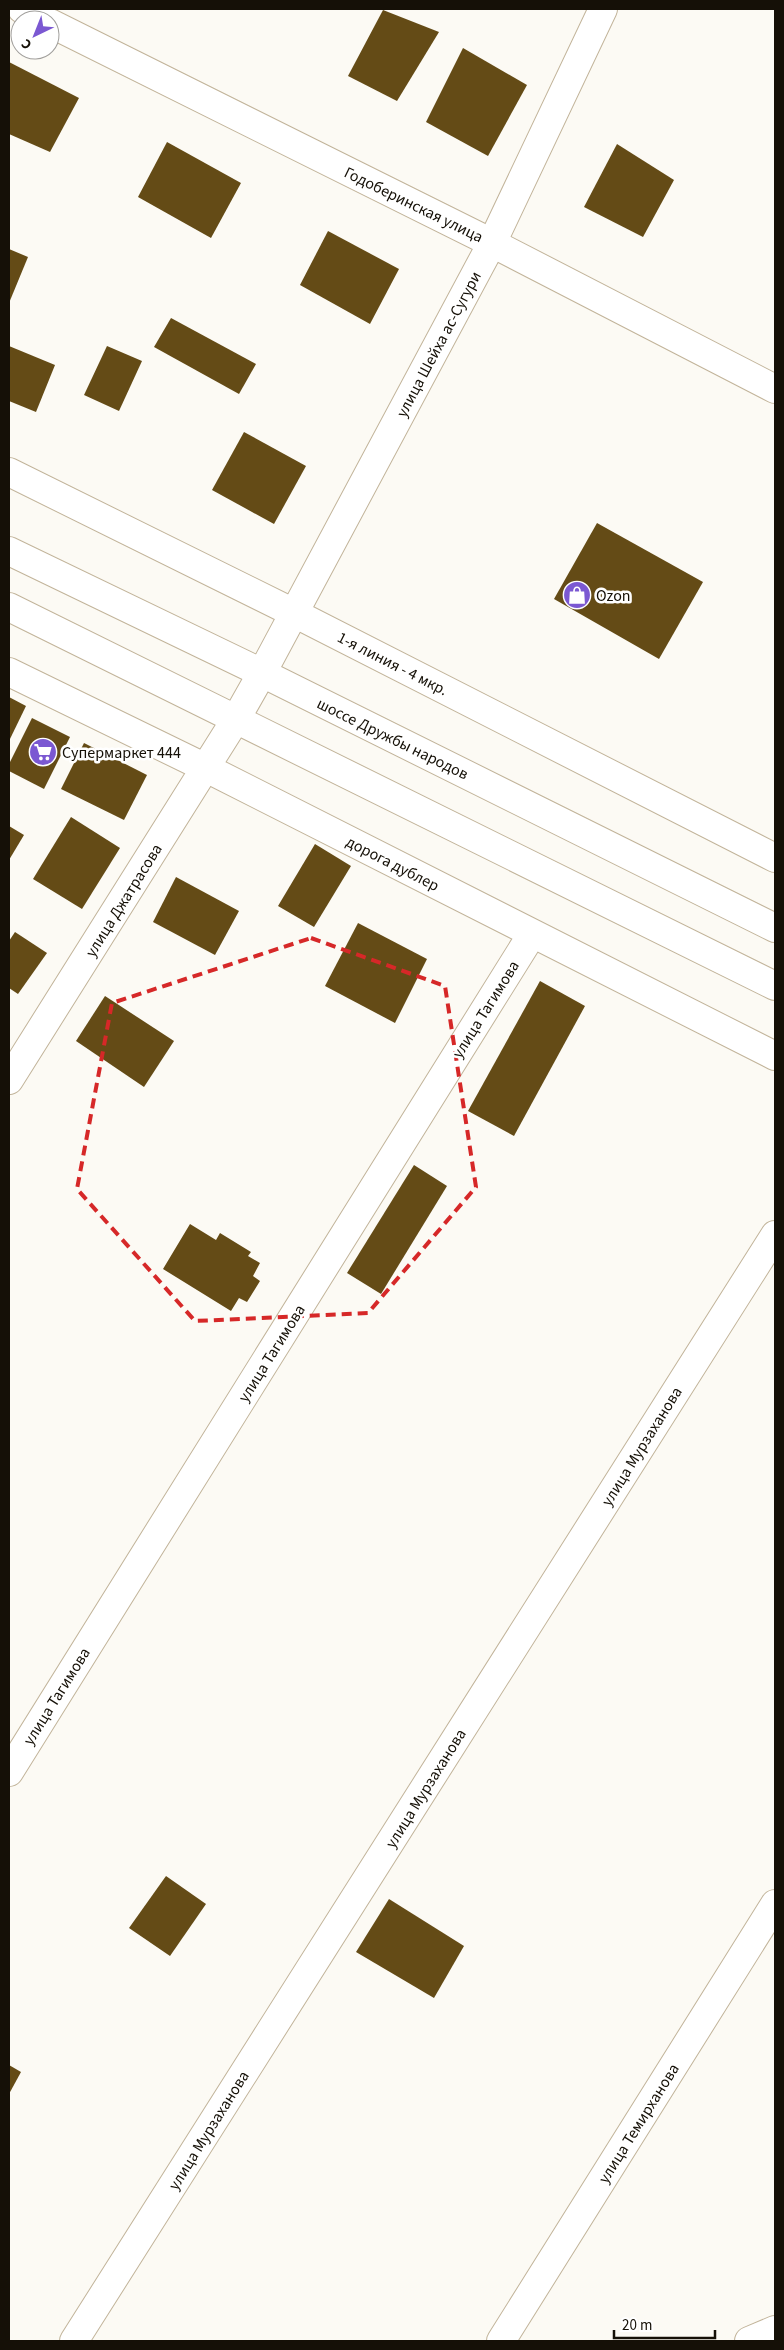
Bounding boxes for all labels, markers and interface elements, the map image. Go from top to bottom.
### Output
north arrow [10,10,60,60]
text: С [17,34,37,54]
street label: Годоберинская улица [340,162,487,248]
street label: улица Шейха ас-Сугури [391,268,487,421]
shop icon: Ozon [562,580,592,610]
place label: Ozon [596,585,631,607]
street label: 1-я линия - 4 мкр. [334,627,452,701]
street label: шоссе Дружбы народов [313,693,472,785]
supermarket icon: Супермаркет 444 [28,737,58,767]
place label: Супермаркет 444 [62,742,181,764]
street label: дорога дублер [342,831,443,897]
street label: улица Джатрасова [80,840,168,961]
street label: улица Тагимова [447,957,525,1063]
street label: улица Тагимова [233,1301,311,1407]
street label: улица Мурзаханова [596,1383,688,1510]
street label: улица Тагимова [18,1644,96,1750]
street label: улица Мурзаханова [380,1725,472,1852]
street label: улица Темирханова [593,2059,685,2188]
street label: улица Мурзаханова [163,2067,255,2194]
scale bar [614,2308,715,2340]
text: 20 m [622,2315,652,2336]

